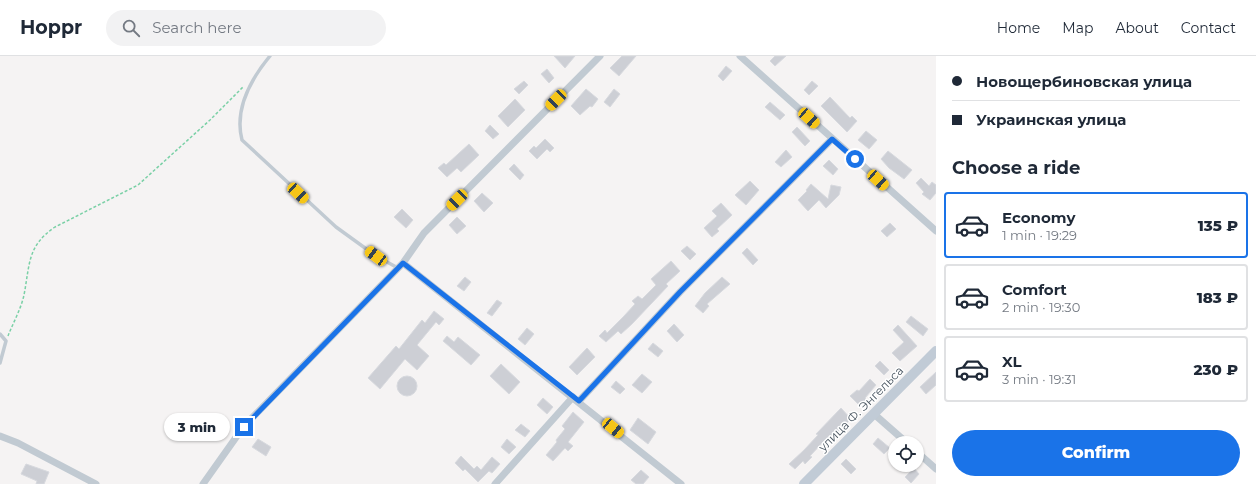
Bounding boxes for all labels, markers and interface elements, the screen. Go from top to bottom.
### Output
search box [106,10,386,46]
text: Hoppr [20,16,82,39]
icon: search [120,17,142,39]
text: Search here [152,18,241,37]
text: Home [997,19,1040,37]
text: Map [1062,19,1093,37]
text: About [1115,19,1159,37]
text: Contact [1181,19,1236,37]
text: Новощербиновская улица [976,72,1192,91]
car [543,87,569,113]
car [796,106,822,130]
text: Украинская улица [976,110,1126,129]
route start [846,150,864,168]
text: Choose a ride [952,157,1080,179]
car [865,168,891,192]
car [285,180,311,206]
car [444,187,470,213]
icon: car [954,207,990,243]
text: Economy [1002,208,1075,227]
text: 135 ₽ [1198,216,1238,235]
text: 1 min · 19:29 [1002,227,1077,243]
car [363,244,389,268]
icon: car [954,279,990,315]
text: Comfort [1002,280,1067,299]
text: 183 ₽ [1197,288,1238,307]
text: 2 min · 19:30 [1002,299,1080,315]
icon: car [954,351,990,387]
text: XL [1002,352,1021,371]
text: 230 ₽ [1193,360,1238,379]
street label: улица Ф. Энгельса [814,363,906,455]
text: 3 min · 19:31 [1002,371,1076,387]
callout: 3 min [164,413,230,441]
car [600,416,626,440]
route end [235,418,253,436]
text: 3 min [178,419,216,435]
button: Confirm [952,430,1240,476]
map controls [888,436,924,472]
button: locate [888,436,924,472]

